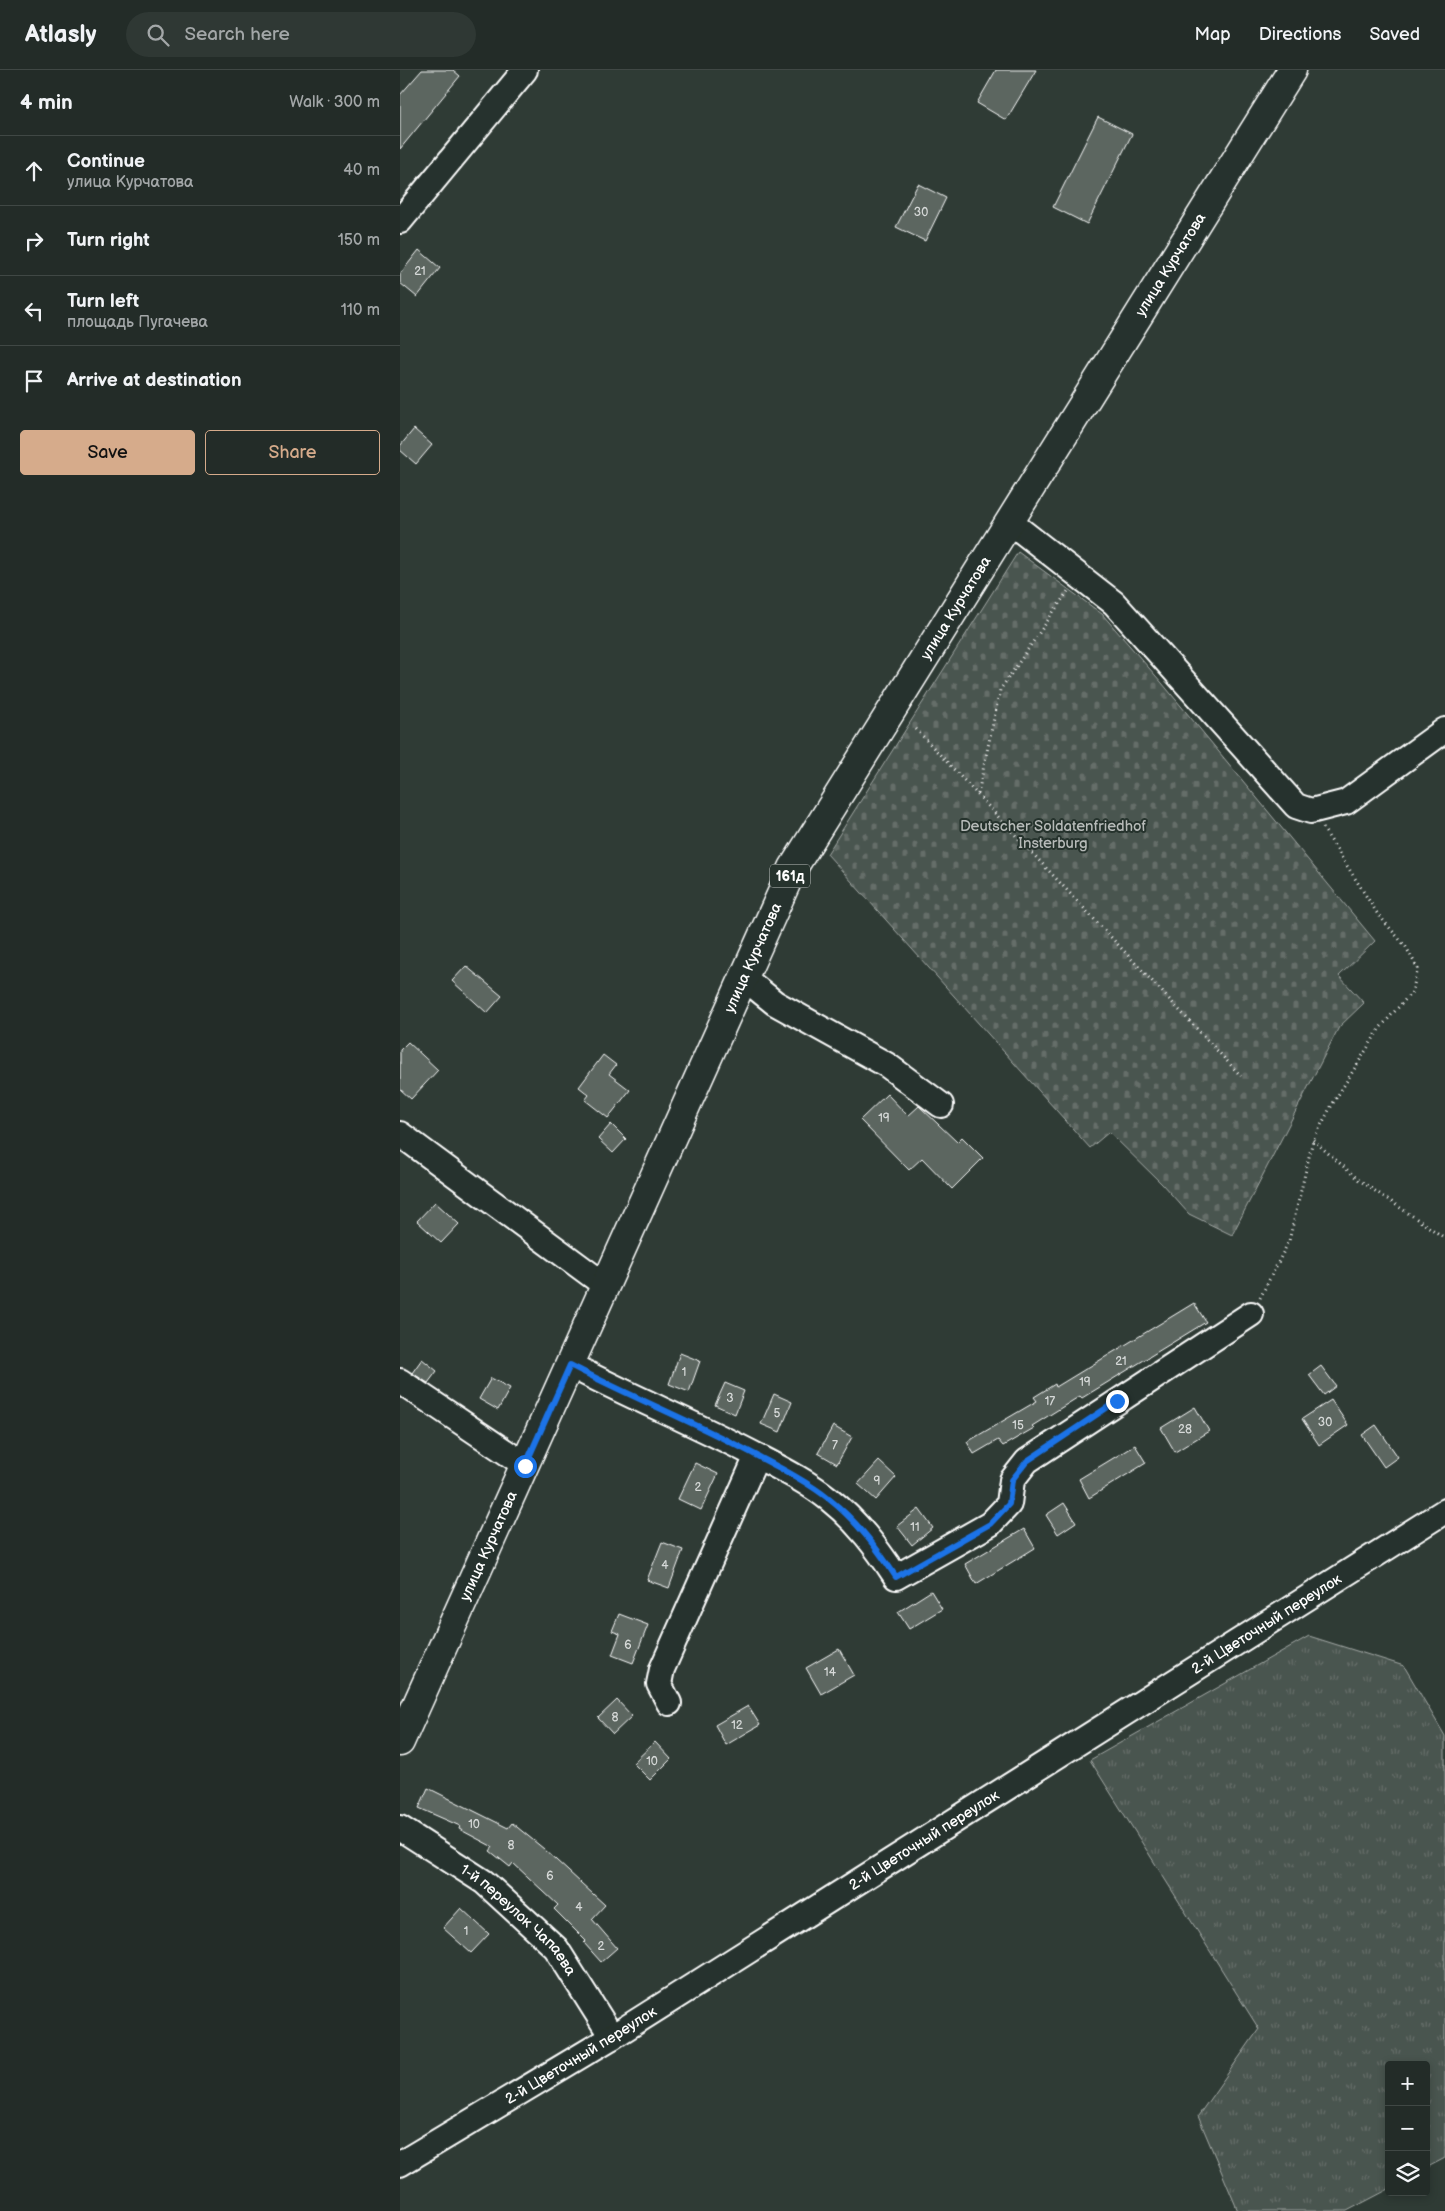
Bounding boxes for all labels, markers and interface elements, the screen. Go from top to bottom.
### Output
search box [126,12,476,57]
text: Atlasly [25,20,96,49]
icon: search [144,21,172,49]
text: Search here [184,23,290,46]
text: Map [1195,24,1231,45]
text: Directions [1259,24,1341,45]
text: Saved [1369,24,1420,45]
text: 4 min [20,90,73,115]
text: Walk · 300 m [289,93,380,112]
text: Continue [67,150,145,173]
icon: ahead [20,157,48,185]
text: 40 m [343,161,380,180]
text: улица Курчатова [67,173,193,192]
house number: 30 [914,205,928,220]
street label: улица Курчатова [1131,209,1210,320]
icon: right [20,227,48,255]
text: Turn right [67,229,150,252]
text: 150 m [338,231,380,250]
house number: 21 [414,264,426,279]
text: Turn left [67,290,139,313]
icon: left [20,297,48,325]
text: 110 m [341,301,380,320]
text: площадь Пугачева [67,313,208,332]
icon: arrive [20,367,48,395]
text: Arrive at destination [67,369,242,392]
button: Save [20,430,195,475]
button: Share [205,430,380,475]
street label: улица Курчатова [916,553,995,663]
park label: Deutscher Soldatenfriedhof Insterburg [960,817,1146,853]
road number: 161д [770,864,810,888]
street label: улица Курчатова [720,900,786,1016]
house number: 19 [878,1111,890,1126]
house number: 21 [1115,1354,1127,1369]
house number: 1 [682,1365,686,1380]
house number: 19 [1079,1375,1091,1390]
route end [1106,1390,1129,1413]
house number: 3 [726,1391,734,1406]
house number: 17 [1045,1394,1055,1409]
house number: 5 [774,1406,781,1421]
house number: 30 [1318,1415,1332,1430]
house number: 15 [1012,1418,1024,1433]
house number: 28 [1178,1422,1192,1437]
house number: 7 [832,1438,838,1453]
route start [514,1455,537,1478]
house number: 9 [874,1474,881,1489]
house number: 2 [694,1480,702,1495]
street label: улица Курчатова [455,1488,521,1604]
house number: 11 [910,1520,920,1535]
house number: 4 [661,1558,669,1573]
street label: 2-й Цветочный переулок [1188,1569,1345,1678]
house number: 6 [624,1638,632,1653]
house number: 14 [824,1665,837,1680]
house number: 8 [612,1710,619,1725]
house number: 12 [731,1718,743,1733]
house number: 10 [646,1754,658,1769]
street label: 2-й Цветочный переулок [845,1786,1003,1895]
house number: 10 [468,1817,480,1832]
house number: 8 [508,1838,515,1853]
street label: 1-й переулок Чапаева [454,1862,578,1982]
house number: 6 [546,1869,554,1884]
house number: 4 [575,1900,583,1915]
house number: 1 [464,1924,468,1938]
house number: 2 [597,1939,605,1954]
street label: 2-й Цветочный переулок [501,2002,660,2108]
map controls [1385,2061,1430,2196]
button: + [1385,2061,1430,2106]
button: − [1385,2106,1430,2151]
button: layers [1385,2151,1430,2196]

